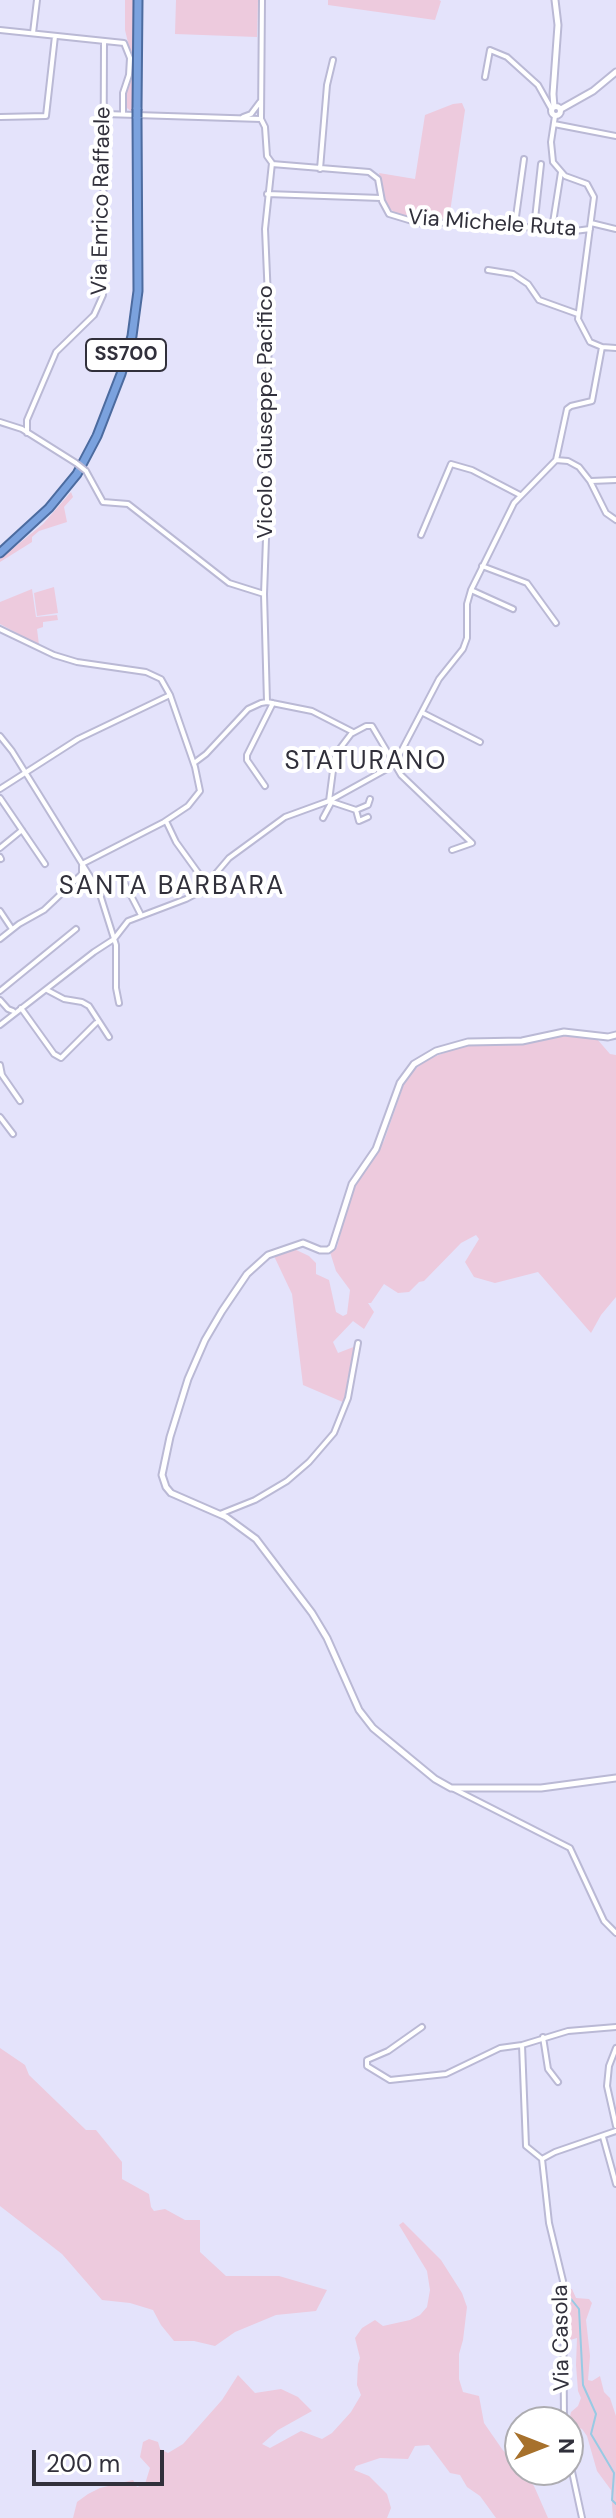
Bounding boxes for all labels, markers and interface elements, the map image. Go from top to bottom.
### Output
street label: Via Enrico Raffaele [87,106,117,296]
street label: Via Michele Ruta [407,205,577,243]
street label: Vicolo Giuseppe Pacifico [253,285,279,539]
road number: SS700 [86,339,166,371]
district label: STATURANO [285,746,447,778]
district label: SANTA BARBARA [59,871,285,903]
street label: Via Casola [548,2285,576,2391]
north arrow [504,2406,584,2486]
scale bar [36,2434,168,2484]
text: N [552,2438,581,2454]
text: 200 m [46,2448,120,2479]

